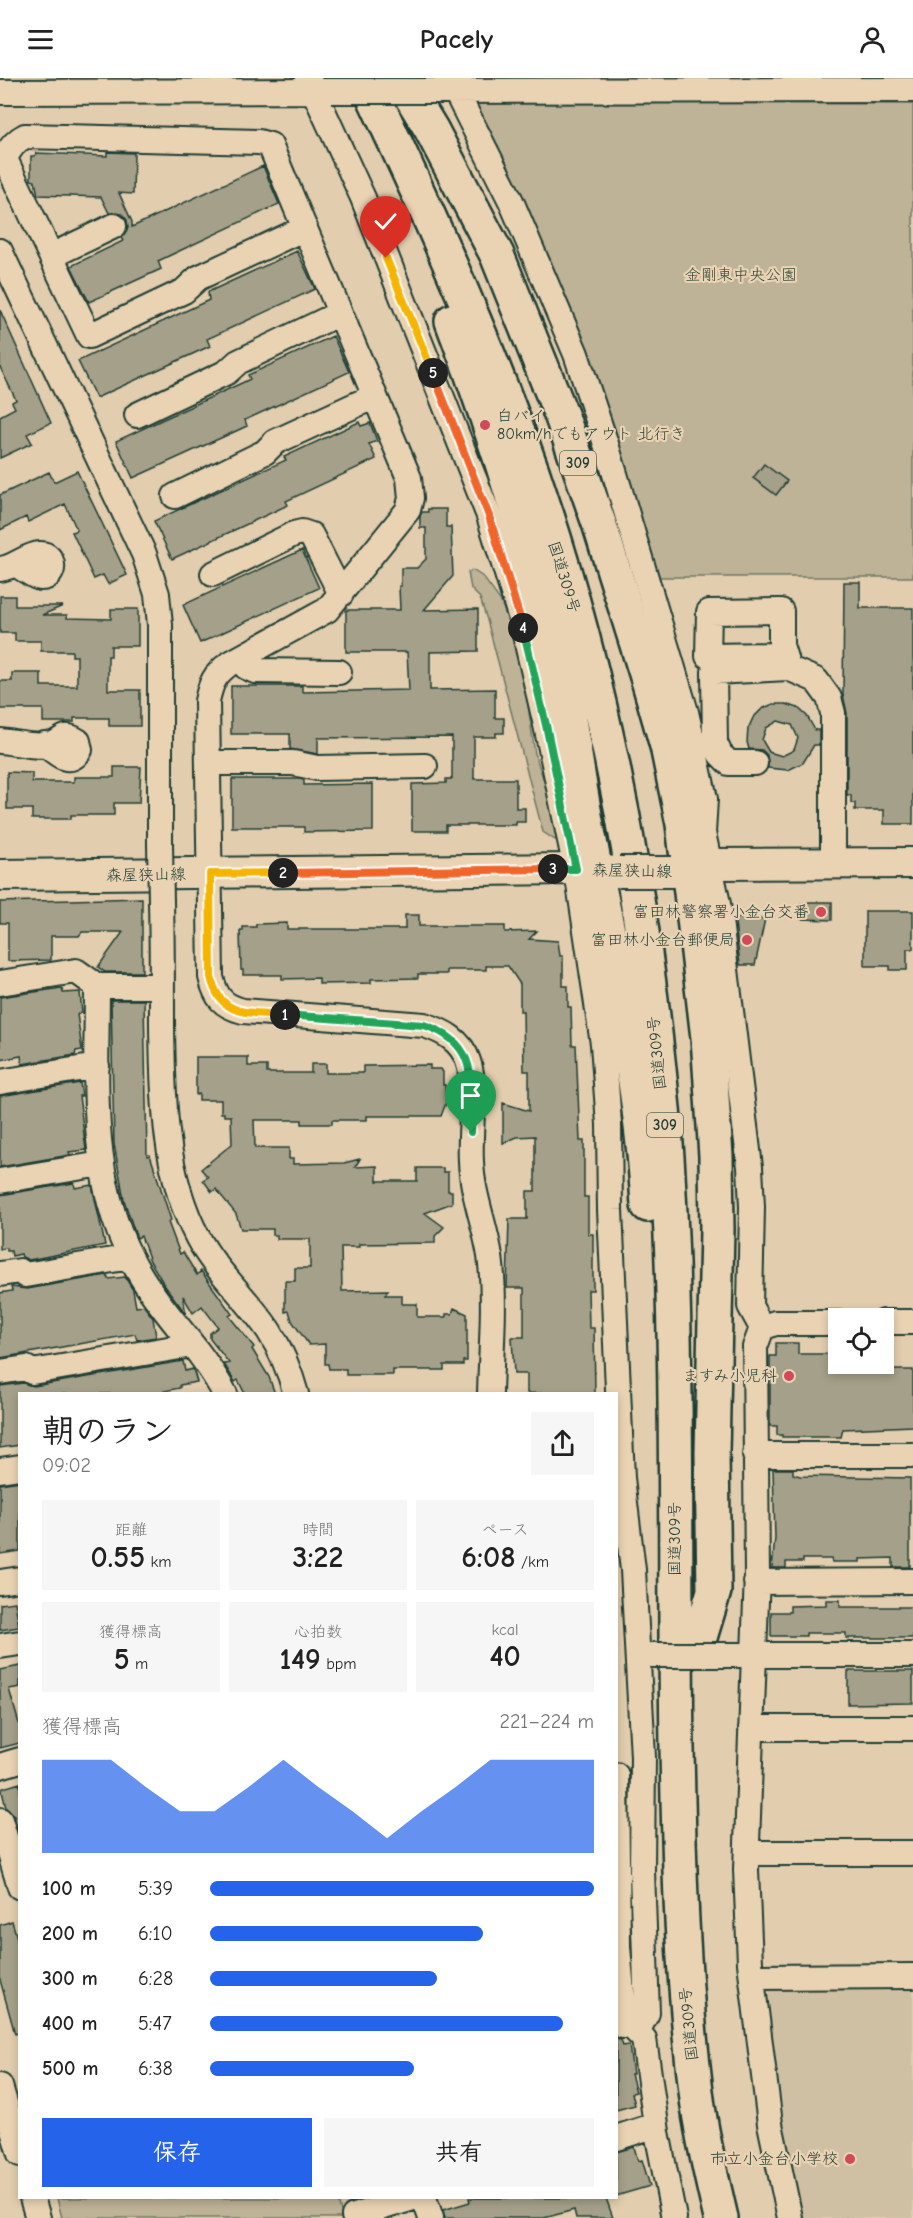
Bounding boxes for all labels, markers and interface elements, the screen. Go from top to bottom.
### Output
icon: menu [24,23,57,56]
icon: person [856,23,889,56]
text: Pacely [420,24,493,55]
pin [360,196,411,258]
icon: check [369,205,402,238]
park label: 金剛東中央公園 [685,266,797,284]
pin: 5 [418,358,448,388]
text: 5 [429,364,437,382]
place label: 白バイ 80km/hでもアウト 北行き [497,407,686,443]
marker: 白バイ 80km/hでもアウト 北行き [478,418,492,432]
road number: 309 [560,451,596,475]
street label: 国道309号 [545,539,583,615]
pin: 4 [508,613,538,643]
text: 4 [519,619,527,637]
pin: 3 [538,854,568,884]
pin: 2 [268,858,298,888]
text: 3 [549,860,557,878]
street label: 森屋狭山線 [592,861,672,881]
text: 2 [279,864,287,882]
street label: 森屋狭山線 [106,865,186,885]
place label: 富田林警察署小金台交番 [633,903,809,921]
marker: 富田林警察署小金台交番 [814,905,828,919]
place label: 富田林小金台郵便局 [591,931,735,949]
marker: 富田林小金台郵便局 [740,933,754,947]
pin: 1 [270,1000,300,1030]
text: 1 [282,1006,288,1024]
street label: 国道309号 [644,1015,670,1091]
pin [445,1070,496,1132]
icon: arrive [454,1079,487,1112]
road number: 309 [647,1113,683,1137]
map controls [828,1308,894,1374]
button: locate [828,1308,894,1374]
place label: ますみ小児科 [682,1367,777,1385]
marker: ますみ小児科 [782,1369,796,1383]
text: 朝のラン [42,1412,174,1450]
button: share [531,1412,594,1475]
text: 09:02 [42,1454,91,1477]
street label: 国道309号 [666,1502,684,1576]
text: 距離 [115,1521,147,1539]
text: 時間 [302,1521,334,1539]
text: ペース [481,1521,529,1539]
text: 0.55 [91,1540,145,1575]
text: 3:22 [293,1540,343,1575]
text: 6:08 [461,1540,516,1575]
text: km [145,1553,171,1571]
text: /km [516,1553,549,1571]
text: kcal [492,1621,518,1639]
text: 獲得標高 [99,1623,163,1641]
text: 心拍数 [294,1623,342,1641]
text: 40 [489,1639,521,1674]
text: 5 [114,1642,130,1677]
text: 149 [280,1642,321,1677]
text: m [130,1655,148,1673]
text: bpm [321,1655,356,1673]
text: 221–224 m [499,1710,594,1733]
text: 獲得標高 [42,1715,122,1738]
text: 100 m [42,1877,96,1900]
text: 5:39 [138,1877,173,1900]
text: 200 m [42,1922,98,1945]
text: 6:10 [138,1922,173,1945]
text: 300 m [42,1967,98,1990]
text: 6:28 [138,1967,173,1990]
street label: 国道309号 [676,1986,702,2062]
text: 400 m [42,2012,97,2035]
text: 5:47 [138,2012,172,2035]
text: 500 m [42,2057,99,2080]
text: 6:38 [138,2057,173,2080]
button: 保存 [42,2118,312,2187]
button: 共有 [324,2118,594,2187]
place label: 市立小金台小学校 [710,2150,838,2168]
marker: 市立小金台小学校 [843,2152,857,2166]

